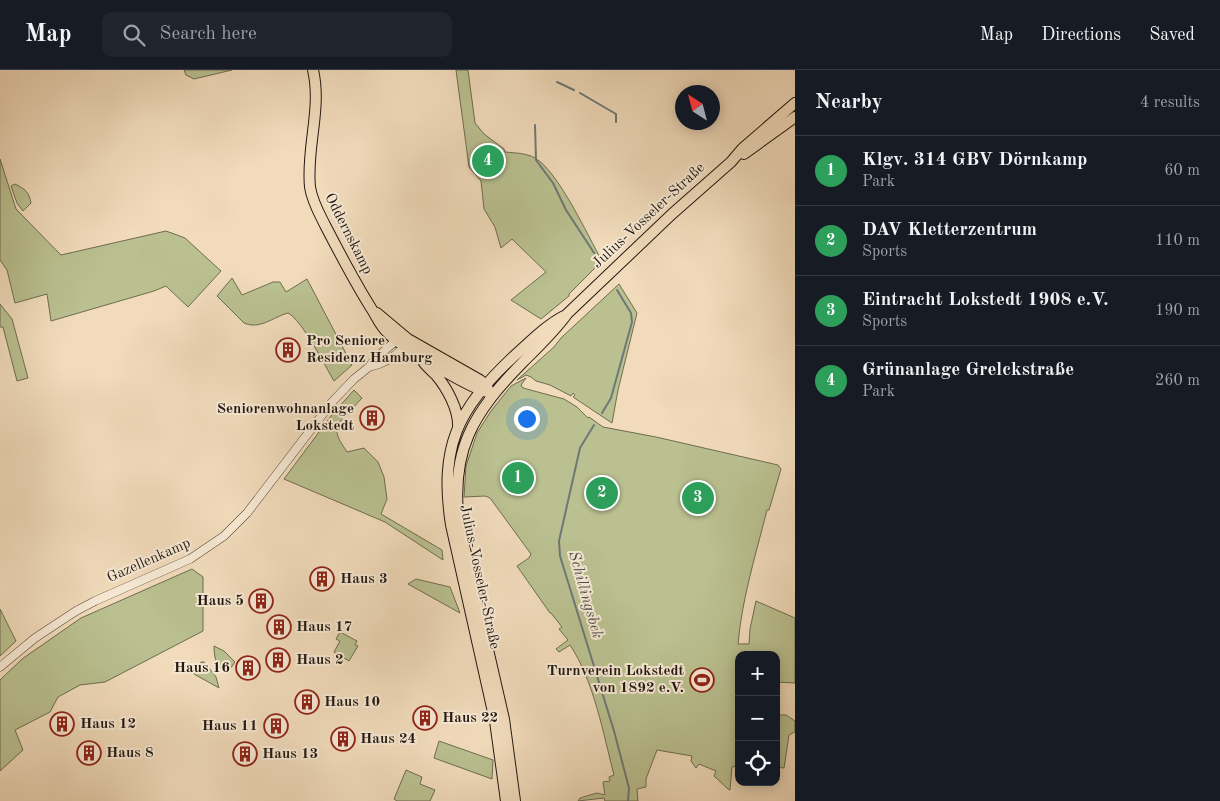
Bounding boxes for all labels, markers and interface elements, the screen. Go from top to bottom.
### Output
search box [102,12,452,57]
icon: search [120,21,148,49]
text: Map [25,23,72,47]
text: Search here [160,25,257,44]
text: Map [980,26,1013,44]
text: Directions [1041,26,1121,44]
text: Saved [1149,26,1195,44]
north arrow [675,85,720,130]
text: Nearby [815,92,883,113]
text: 4 results [1140,95,1200,111]
pin: 4 [472,142,504,180]
text: Klgv. 314 GBV Dörnkamp [862,151,1087,170]
street label: Julius-Vosseler-Straße [590,160,708,272]
text: 1 [826,163,836,179]
text: 60 m [1164,163,1200,179]
text: Park [862,174,895,190]
street label: Oddernskamp [321,191,375,277]
text: DAV Kletterzentrum [862,221,1037,240]
text: 2 [826,233,836,249]
text: 110 m [1155,233,1200,249]
text: Sports [862,244,907,260]
text: Eintracht Lokstedt 1908 e.V. [862,291,1109,310]
text: 3 [826,303,836,319]
text: 190 m [1155,303,1200,319]
text: Sports [862,314,907,330]
place label: Pro Seniore Residenz Hamburg [306,334,433,366]
building icon: Pro Seniore Residenz Hamburg [275,337,301,363]
text: Grünanlage Grelckstraße [862,361,1074,380]
text: 4 [826,373,836,389]
text: 260 m [1155,373,1200,389]
text: Park [862,384,895,400]
place label: Seniorenwohnanlage Lokstedt [217,402,355,434]
building icon: Seniorenwohnanlage Lokstedt [359,405,385,431]
your location [514,406,540,432]
pin: 1 [502,459,534,497]
pin: 2 [586,474,618,512]
pin: 3 [682,479,714,517]
street label: Julius-Vosseler-Straße [456,503,502,651]
street label: Gazellenkamp [105,536,193,586]
water label: Schillingsbek [565,549,605,641]
building icon: Haus 3 [309,566,335,592]
place label: Haus 3 [340,572,388,587]
building icon: Haus 5 [248,588,274,614]
place label: Haus 5 [196,594,244,609]
building icon: Haus 17 [266,614,292,640]
place label: Haus 17 [296,620,352,635]
building icon: Haus 2 [265,647,291,673]
map controls [735,651,780,786]
button: + [735,651,780,696]
place label: Haus 2 [296,653,344,668]
building icon: Haus 16 [235,655,261,681]
place label: Haus 16 [174,661,230,676]
place label: Turnverein Lokstedt von 1892 e.V. [547,664,685,696]
sports icon: Turnverein Lokstedt von 1892 e.V. [689,667,715,693]
building icon: Haus 10 [294,689,320,715]
place label: Haus 10 [324,695,380,710]
button: − [735,696,780,741]
building icon: Haus 22 [412,705,438,731]
building icon: Haus 12 [49,711,75,737]
place label: Haus 22 [442,711,498,726]
building icon: Haus 11 [263,713,289,739]
place label: Haus 12 [80,717,136,732]
place label: Haus 11 [202,719,258,734]
building icon: Haus 24 [330,726,356,752]
place label: Haus 24 [360,732,416,747]
building icon: Haus 8 [76,740,102,766]
building icon: Haus 13 [232,741,258,767]
button: locate [735,741,780,786]
place label: Haus 8 [106,746,154,761]
place label: Haus 13 [262,747,318,762]

